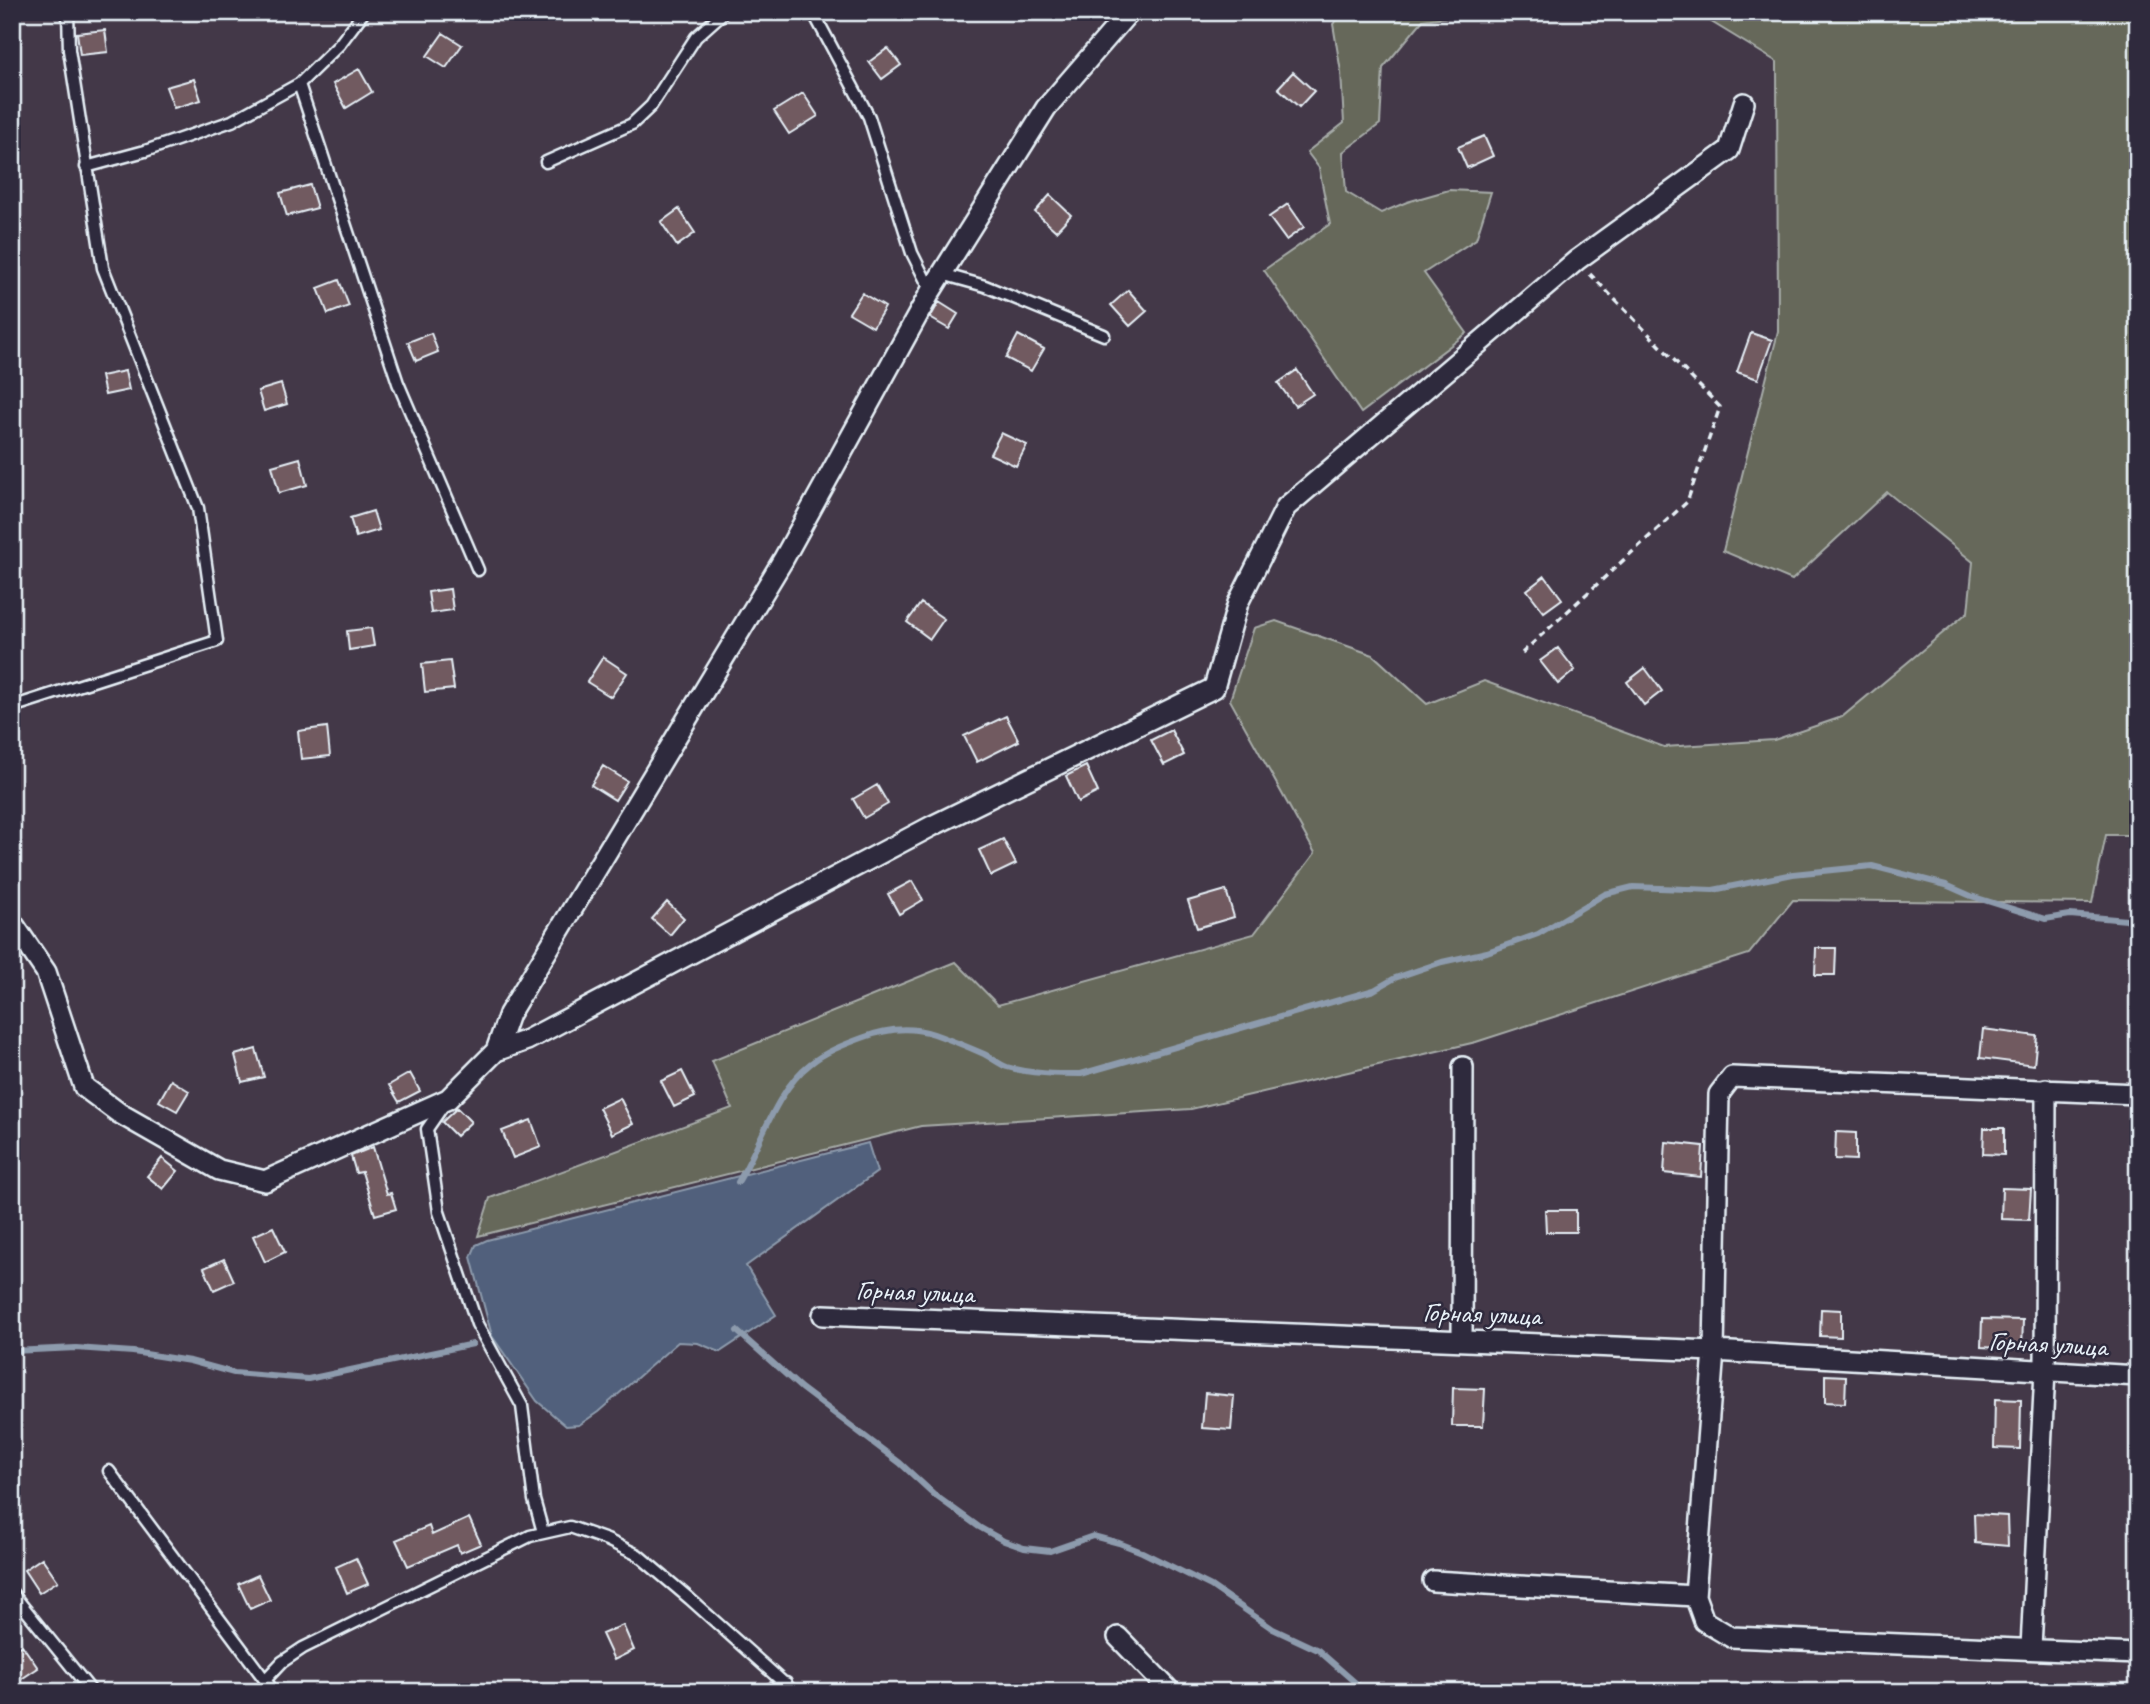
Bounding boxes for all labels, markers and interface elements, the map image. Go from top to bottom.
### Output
street label: Горная улица [855,1272,977,1311]
street label: Горная улица [1422,1294,1544,1333]
street label: Горная улица [1988,1323,2111,1364]

